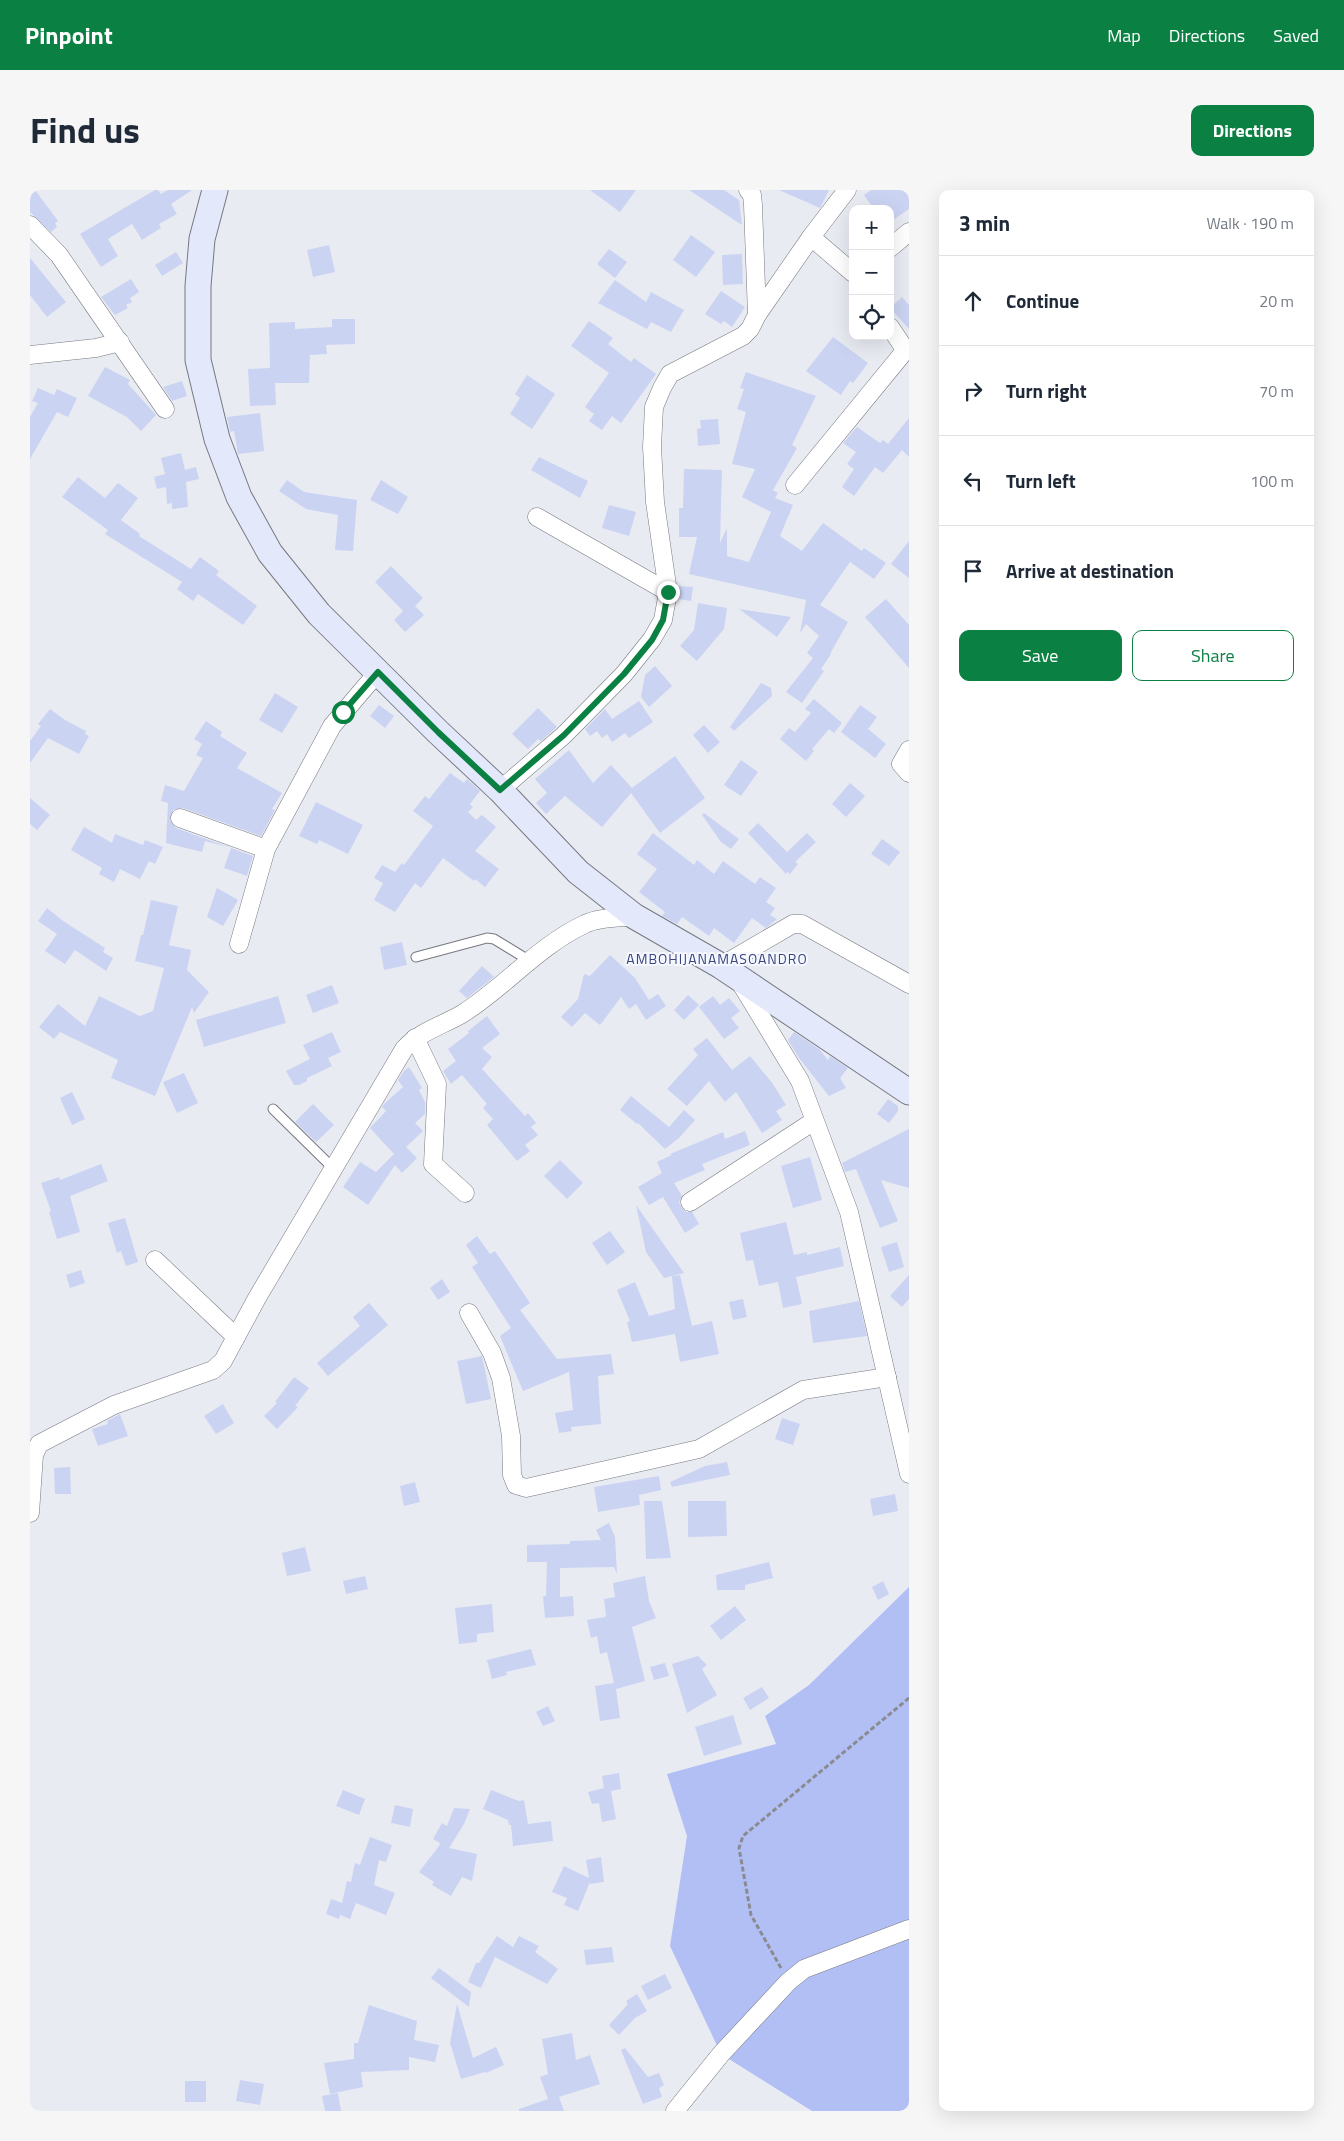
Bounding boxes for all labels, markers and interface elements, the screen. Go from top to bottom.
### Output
text: Pinpoint [25,17,113,53]
text: Map [1107,22,1141,49]
text: Directions [1169,22,1245,49]
text: Saved [1273,22,1319,49]
text: Find us [30,103,140,157]
button: Directions [1191,105,1314,156]
map controls [849,205,894,340]
button: + [849,205,894,250]
text: 3 min [959,207,1010,239]
text: Walk · 190 m [1206,211,1294,235]
button: − [849,250,894,295]
text: Continue [1006,286,1079,315]
icon: ahead [959,287,987,315]
text: 20 m [1259,289,1294,313]
button: locate [849,295,894,340]
text: Turn right [1006,376,1087,405]
icon: right [959,377,987,405]
text: 70 m [1259,379,1294,403]
text: Turn left [1006,466,1076,495]
icon: left [959,467,987,495]
text: 100 m [1250,469,1294,493]
text: Arrive at destination [1006,556,1174,585]
icon: arrive [959,557,987,585]
route end [657,581,680,604]
button: Save [959,630,1122,681]
button: Share [1132,630,1294,681]
route start [332,701,355,724]
district label: AMBOHIJANAMASOANDRO [626,948,808,969]

